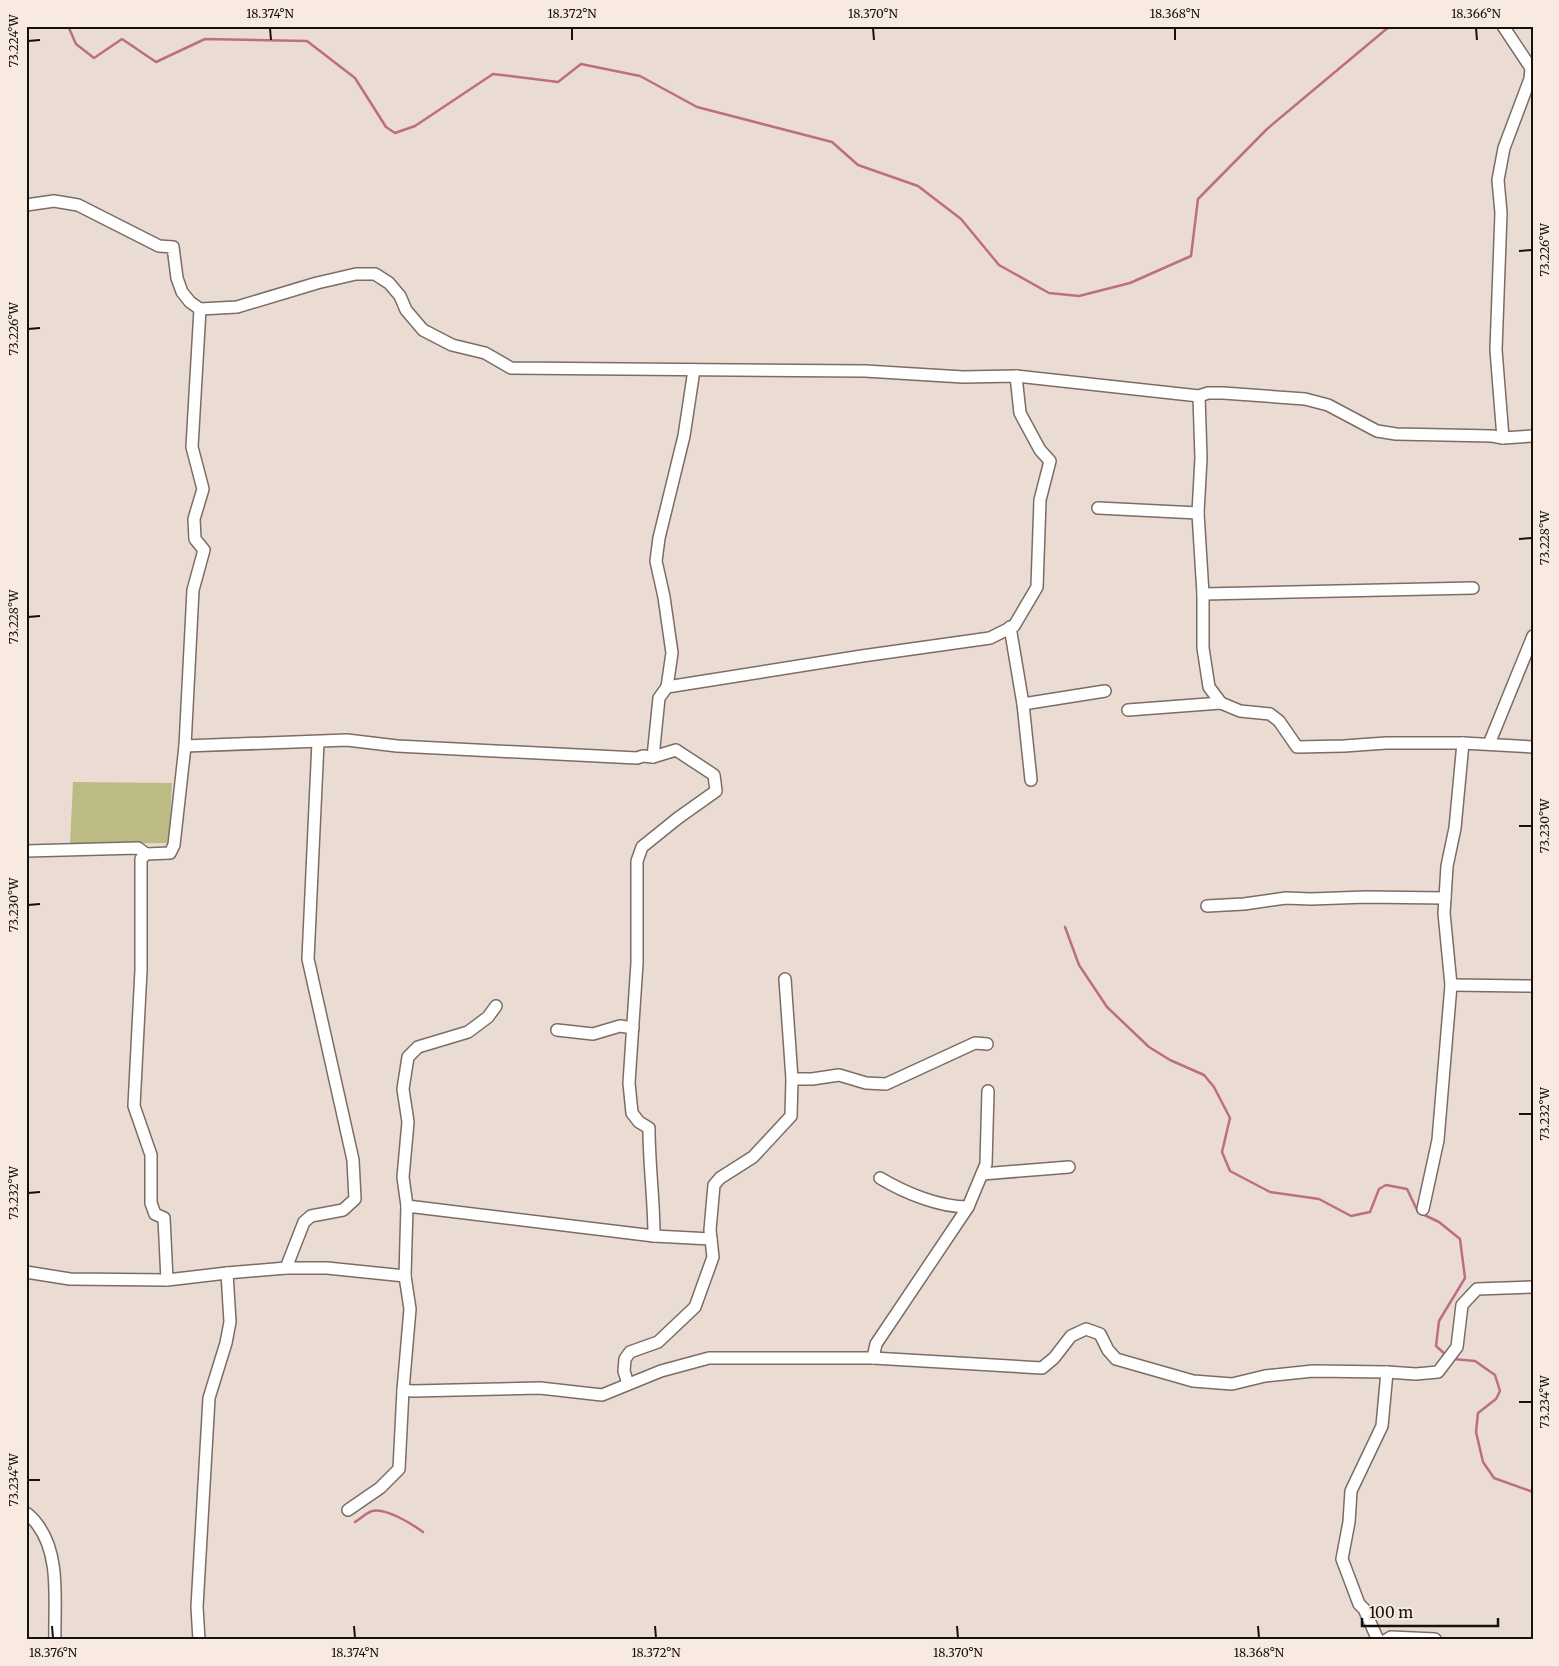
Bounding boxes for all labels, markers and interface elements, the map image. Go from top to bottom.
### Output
text: 18.374°N [246,6,294,21]
text: 18.372°N [547,6,597,21]
text: 18.370°N [848,6,899,21]
text: 18.368°N [1150,6,1201,21]
text: 18.366°N [1451,6,1502,21]
text: 73.224°W [6,13,21,68]
text: 73.226°W [1537,222,1552,277]
text: 73.226°W [6,301,21,356]
text: 73.228°W [1537,510,1552,565]
text: 73.228°W [6,589,21,644]
text: 73.230°W [1537,798,1552,853]
text: 73.230°W [6,877,21,932]
text: 73.232°W [1537,1086,1552,1141]
text: 73.232°W [6,1165,21,1220]
text: 73.234°W [1537,1375,1552,1428]
text: 73.234°W [6,1453,21,1506]
scale bar [1362,1596,1498,1628]
text: 100 m [1369,1603,1413,1622]
text: 18.376°N [29,1645,78,1660]
text: 18.374°N [331,1645,379,1660]
text: 18.372°N [631,1645,681,1660]
text: 18.370°N [933,1645,984,1660]
text: 18.368°N [1234,1645,1285,1660]

